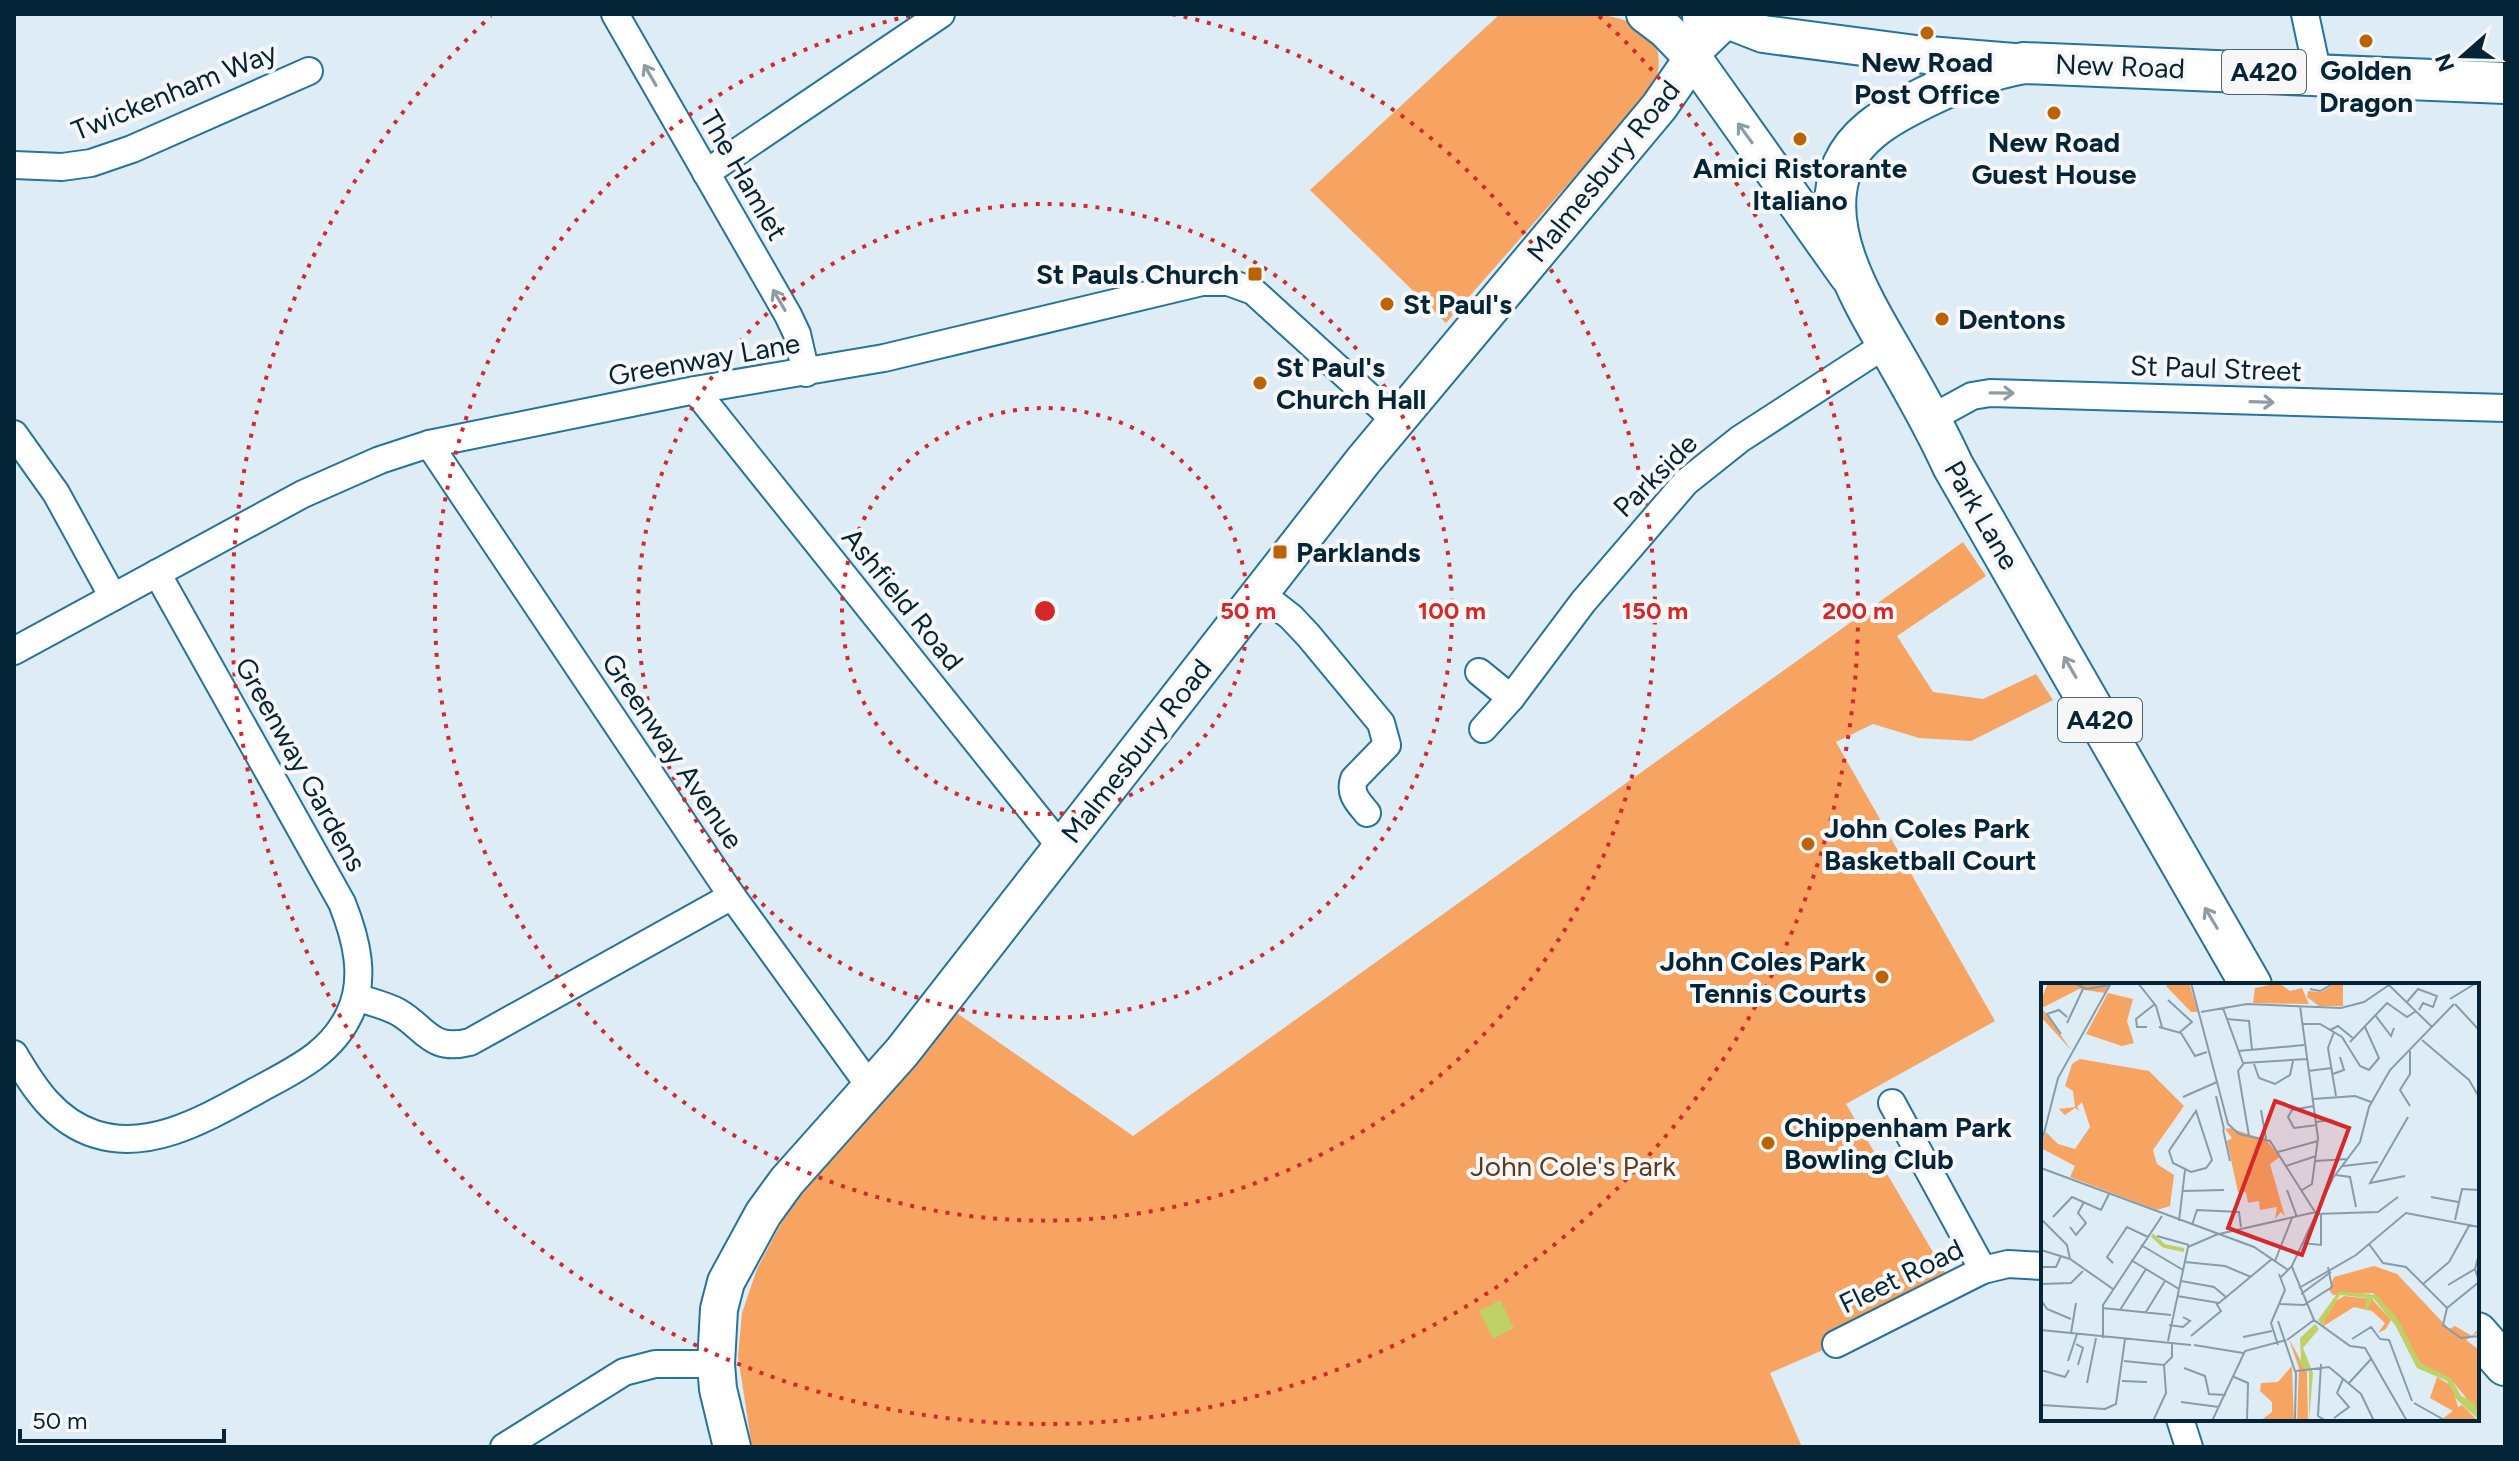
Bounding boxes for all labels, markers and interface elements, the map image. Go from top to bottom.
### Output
north arrow [2423,16,2503,96]
marker: New Road Post Office [1918,24,1936,42]
marker: Golden Dragon [2357,32,2375,50]
street label: Twickenham Way [67,34,282,148]
place label: New Road Post Office [1854,45,2000,111]
street label: New Road [2054,47,2186,85]
road number: A420 [2222,50,2306,94]
text: N [2429,50,2460,75]
place label: Golden Dragon [2319,53,2413,119]
one-way arrow [642,64,658,87]
street label: Malmesbury Road [1519,73,1687,269]
street label: The Hamlet [693,104,795,246]
marker: New Road Guest House [2045,104,2063,122]
one-way arrow [1737,122,1753,144]
place label: New Road Guest House [1972,125,2136,191]
marker: Amici Ristorante Italiano [1791,130,1809,148]
place label: Amici Ristorante Italiano [1693,151,1907,217]
place label: St Pauls Church [1036,257,1239,291]
marker: St Pauls Church [1246,265,1264,283]
place label: St Paul's [1403,287,1512,321]
one-way arrow [771,289,787,312]
marker: St Paul's [1378,295,1396,313]
place label: Dentons [1958,302,2065,336]
marker: Dentons [1933,310,1951,328]
street label: Greenway Lane [606,325,802,393]
street label: St Paul Street [2129,348,2303,388]
place label: St Paul's Church Hall [1276,350,1426,416]
marker: St Paul's Church Hall [1251,374,1269,392]
one-way arrow [1988,385,2015,401]
one-way arrow [2248,394,2275,409]
street label: Parkside [1606,426,1704,524]
street label: Park Lane [1937,455,2027,575]
street label: Ashfield Road [835,521,971,677]
place label: Parklands [1296,535,1421,569]
marker: Parklands [1271,543,1289,561]
text: 50 m [1220,596,1276,625]
text: 100 m [1418,596,1486,625]
text: 150 m [1622,596,1688,625]
text: 200 m [1822,596,1894,625]
centre of rings [1031,597,1059,625]
street label: Greenway Avenue [595,647,751,855]
street label: Greenway Gardens [228,651,374,877]
street label: Malmesbury Road [1054,652,1218,850]
one-way arrow [2062,656,2078,679]
road number: A420 [2058,698,2142,742]
place label: John Coles Park Basketball Court [1824,811,2037,877]
marker: John Coles Park Basketball Court [1799,835,1817,853]
one-way arrow [2203,907,2219,930]
place label: John Coles Park Tennis Courts [1660,944,1866,1010]
marker: John Coles Park Tennis Courts [1873,968,1891,986]
inset map [2041,983,2479,1421]
place label: Chippenham Park Bowling Club [1784,1110,2012,1176]
marker: Chippenham Park Bowling Club [1759,1134,1777,1152]
park label: John Cole's Park [1470,1149,1676,1183]
street label: Fleet Road [1833,1231,1969,1321]
scale bar [20,1393,224,1443]
text: 50 m [32,1406,88,1435]

